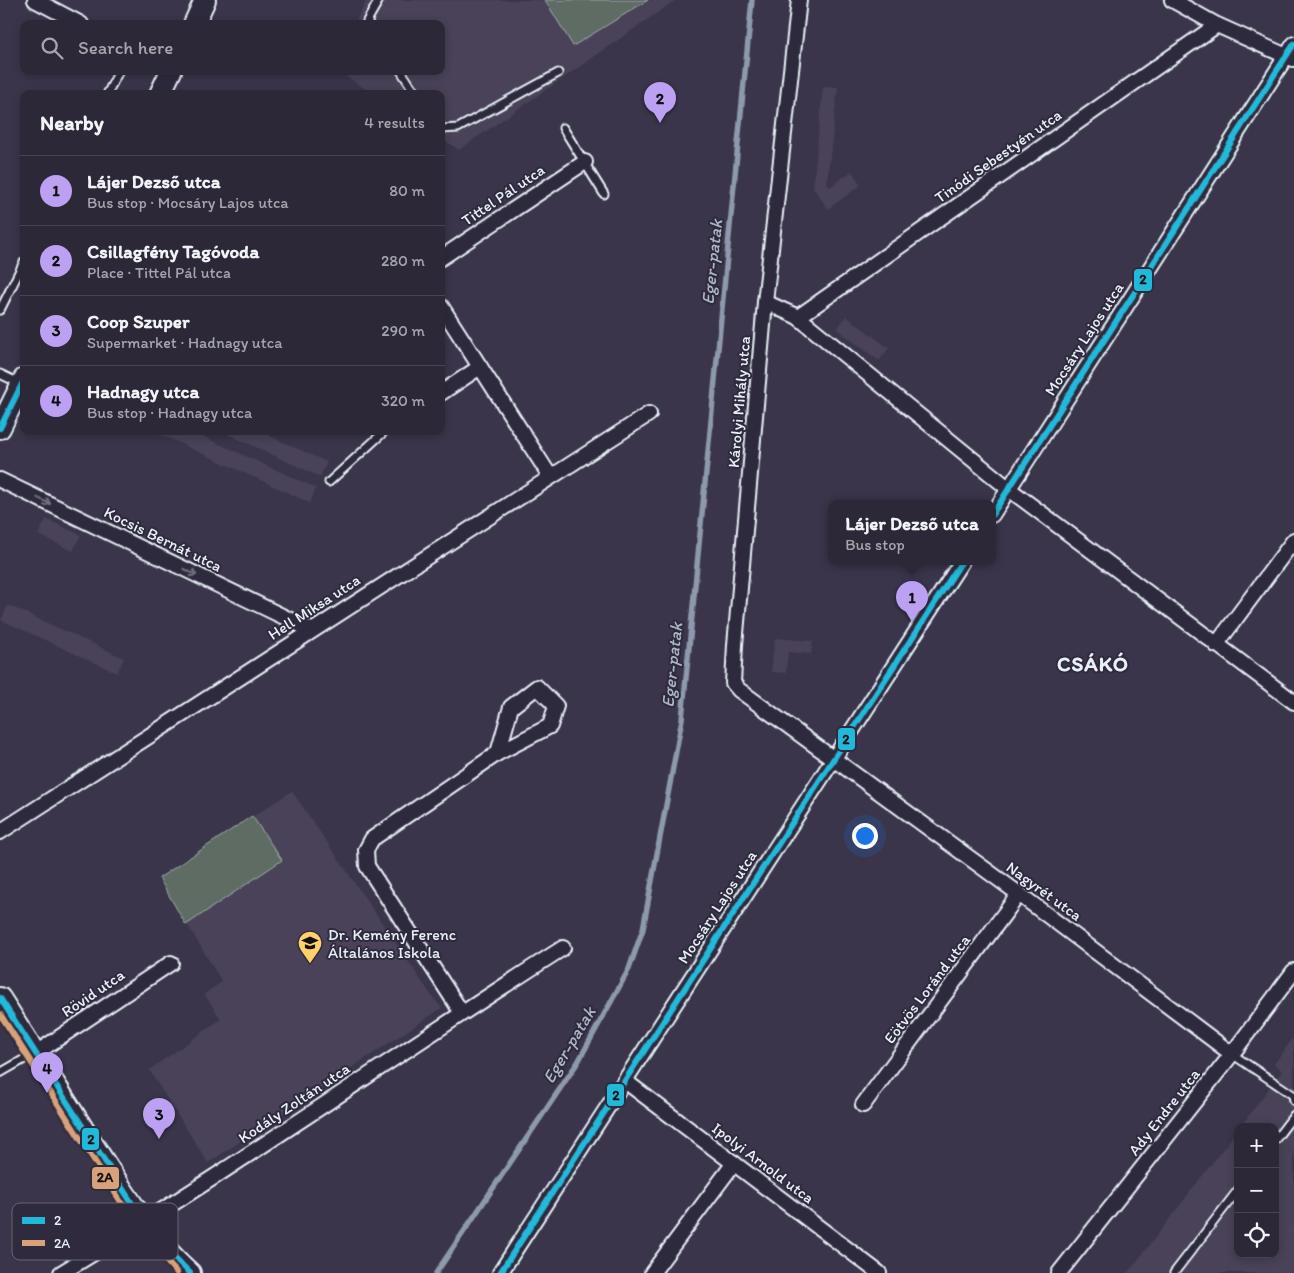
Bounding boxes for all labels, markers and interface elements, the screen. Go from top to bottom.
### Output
search box [20,20,445,75]
icon: search [38,34,66,62]
text: Search here [78,36,173,59]
pin: 2 [644,82,676,123]
street label: Tinódi Sebestyén utca [931,105,1065,207]
text: Nearby [40,110,104,135]
text: 4 results [364,113,425,132]
street label: Tittel Pál utca [458,160,548,230]
text: Lájer Dezső utca [87,170,221,193]
text: 1 [52,181,60,200]
text: 80 m [389,181,425,200]
text: Bus stop · Mocsáry Lajos utca [87,193,289,212]
water label: Eger-patak [697,217,728,306]
text: Csillagfény Tagóvoda [87,240,259,263]
text: 2 [52,251,60,270]
text: 280 m [381,251,425,270]
text: Place · Tittel Pál utca [87,263,231,282]
line badge: 2 [1133,268,1153,292]
text: 2 [1139,271,1147,288]
street label: Mocsáry Lajos utca [1040,278,1128,399]
text: Coop Szuper [87,310,189,333]
text: 3 [52,321,60,340]
text: 290 m [381,321,425,340]
text: Supermarket · Hadnagy utca [87,333,283,352]
street label: Károlyi Mihály utca [724,335,754,469]
text: Hadnagy utca [87,380,199,403]
text: 4 [51,391,61,410]
text: 320 m [381,391,425,410]
text: Bus stop · Hadnagy utca [87,403,252,422]
one-way arrow [36,497,51,506]
popup [828,500,996,565]
street label: Kocsis Bernát utca [101,502,225,576]
text: Lájer Dezső utca [845,512,979,535]
text: Bus stop [845,535,905,554]
one-way arrow [182,568,197,577]
street label: Hell Miksa utca [264,570,364,644]
pin: 1 [896,581,928,622]
water label: Eger-patak [657,620,688,709]
district label: CSÁKÓ [1057,651,1129,676]
line badge: 2 [837,727,856,751]
text: 2 [842,731,850,748]
your location [852,823,878,849]
street label: Mocsáry Lajos utca [673,846,761,967]
street label: Nagyrét utca [1003,857,1086,925]
place label: Dr. Kemény Ferenc Általános Iskola [328,925,456,962]
school or university icon: Dr. Kemény Ferenc Általános Iskola [297,930,323,964]
street label: Eötvös Loránd utca [880,930,975,1047]
street label: Rövid utca [58,965,129,1021]
water label: Eger-patak [538,1001,601,1087]
pin: 4 [31,1052,63,1093]
street label: Kodály Zoltán utca [235,1058,354,1147]
street label: Ady Endre utca [1124,1064,1204,1159]
line badge: 2 [606,1083,625,1107]
text: 2 [612,1087,620,1104]
pin: 3 [143,1098,175,1139]
street label: Ipolyi Arnold utca [708,1118,818,1208]
map controls [1234,1123,1279,1258]
button: + [1234,1123,1279,1168]
line badge: 2 [81,1127,100,1151]
text: 2 [87,1131,95,1148]
line badge: 2A [91,1166,120,1190]
button: − [1234,1168,1279,1213]
text: 2A [97,1169,114,1186]
legend [12,1203,178,1260]
text: 2 [54,1212,62,1229]
button: locate [1234,1213,1279,1258]
text: 2A [54,1235,70,1252]

